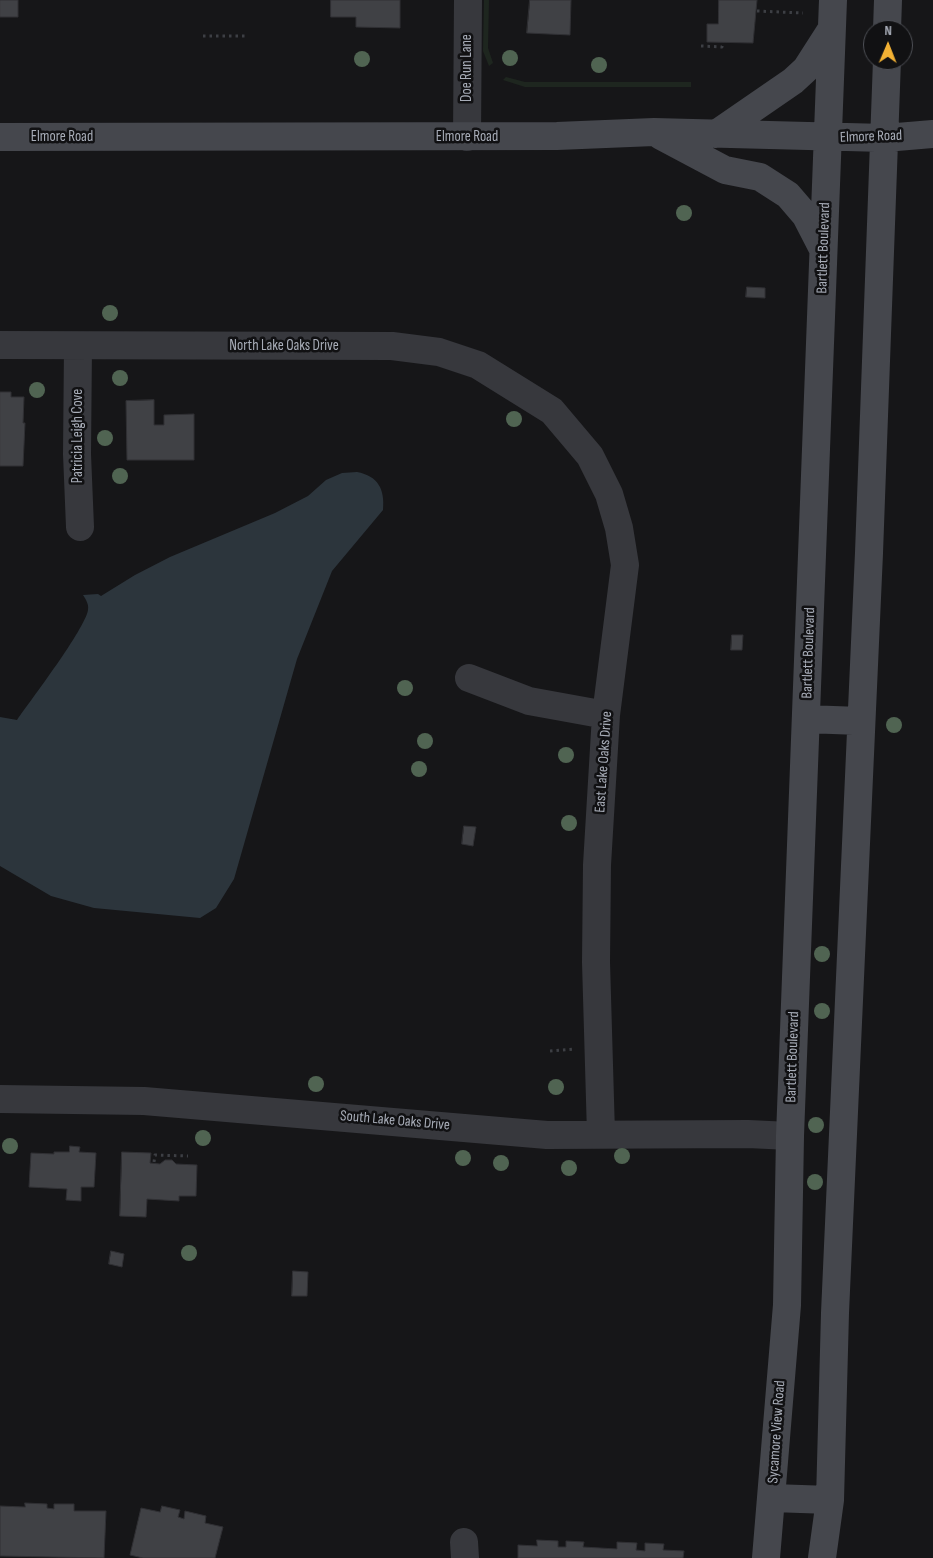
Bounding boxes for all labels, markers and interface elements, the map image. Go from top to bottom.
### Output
north arrow [863,20,913,70]
text: N [884,22,892,39]
street label: Doe Run Lane [458,34,476,102]
street label: Elmore Road [840,127,902,147]
street label: Elmore Road [31,128,93,146]
street label: Elmore Road [436,128,498,146]
street label: Bartlett Boulevard [813,202,835,294]
street label: North Lake Oaks Drive [229,337,339,355]
street label: Patricia Leigh Cove [69,389,87,483]
street label: Bartlett Boulevard [798,607,820,699]
street label: East Lake Oaks Drive [591,711,617,813]
street label: Bartlett Boulevard [782,1011,804,1103]
street label: South Lake Oaks Drive [339,1107,451,1135]
street label: Sycamore View Road [764,1380,790,1484]

